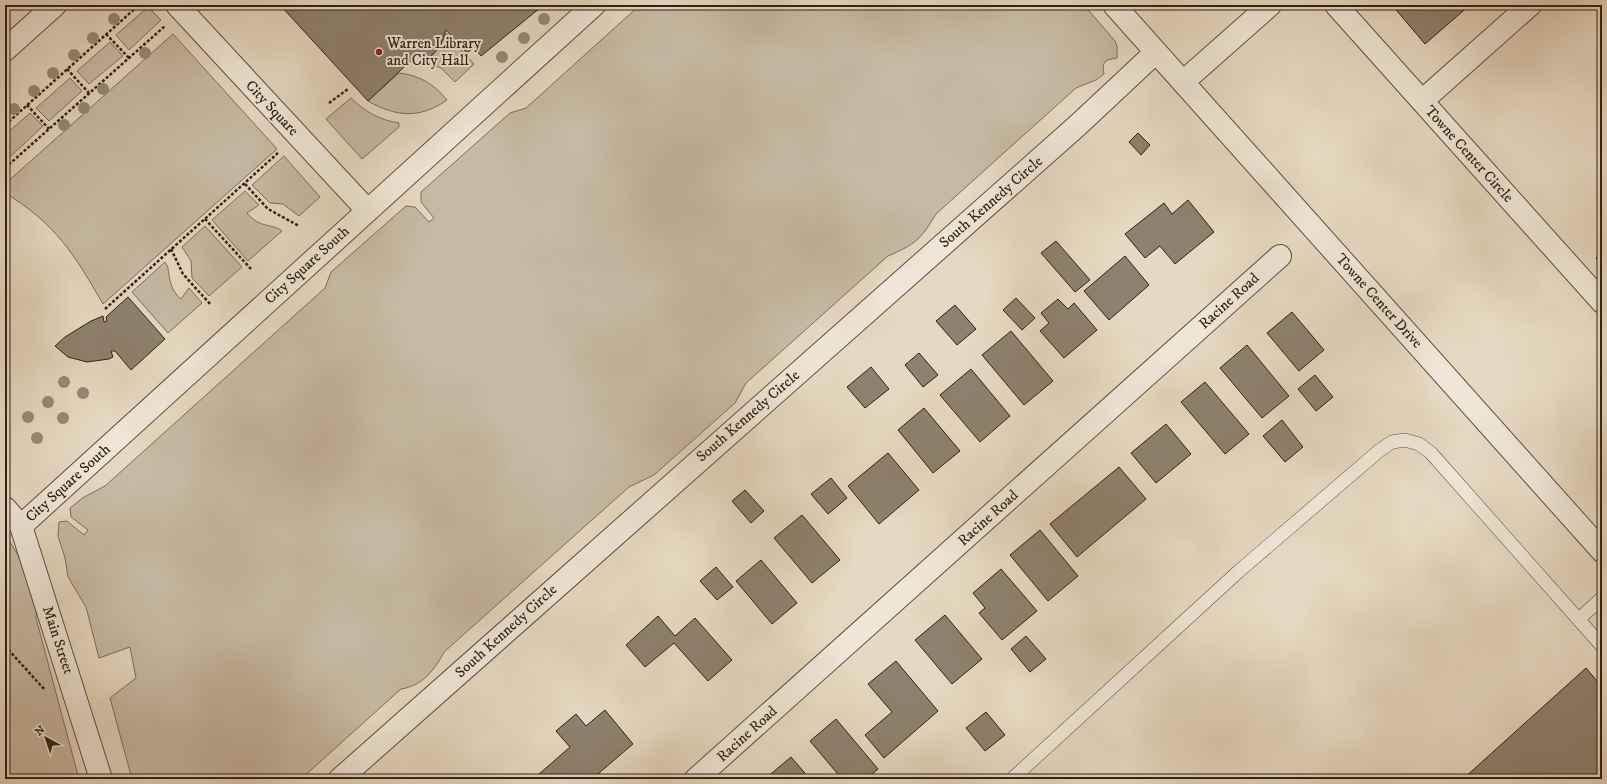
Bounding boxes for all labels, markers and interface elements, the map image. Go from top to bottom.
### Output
place label: Warren Library and City Hall [386,34,482,70]
marker: Warren Library and City Hall [374,47,384,57]
street label: City Square [241,76,303,140]
street label: Towne Center Circle [1420,102,1518,206]
street label: South Kennedy Circle [935,152,1047,252]
street label: City Square South [261,222,354,308]
street label: Towne Center Drive [1331,250,1427,352]
street label: Racine Road [1195,269,1264,333]
street label: South Kennedy Circle [692,366,804,466]
street label: City Square South [22,440,115,526]
street label: Racine Road [954,486,1023,550]
street label: South Kennedy Circle [451,580,561,682]
street label: Main Street [38,604,78,677]
street label: Racine Road [713,702,782,766]
north arrow [26,718,66,758]
text: N [32,723,48,739]

